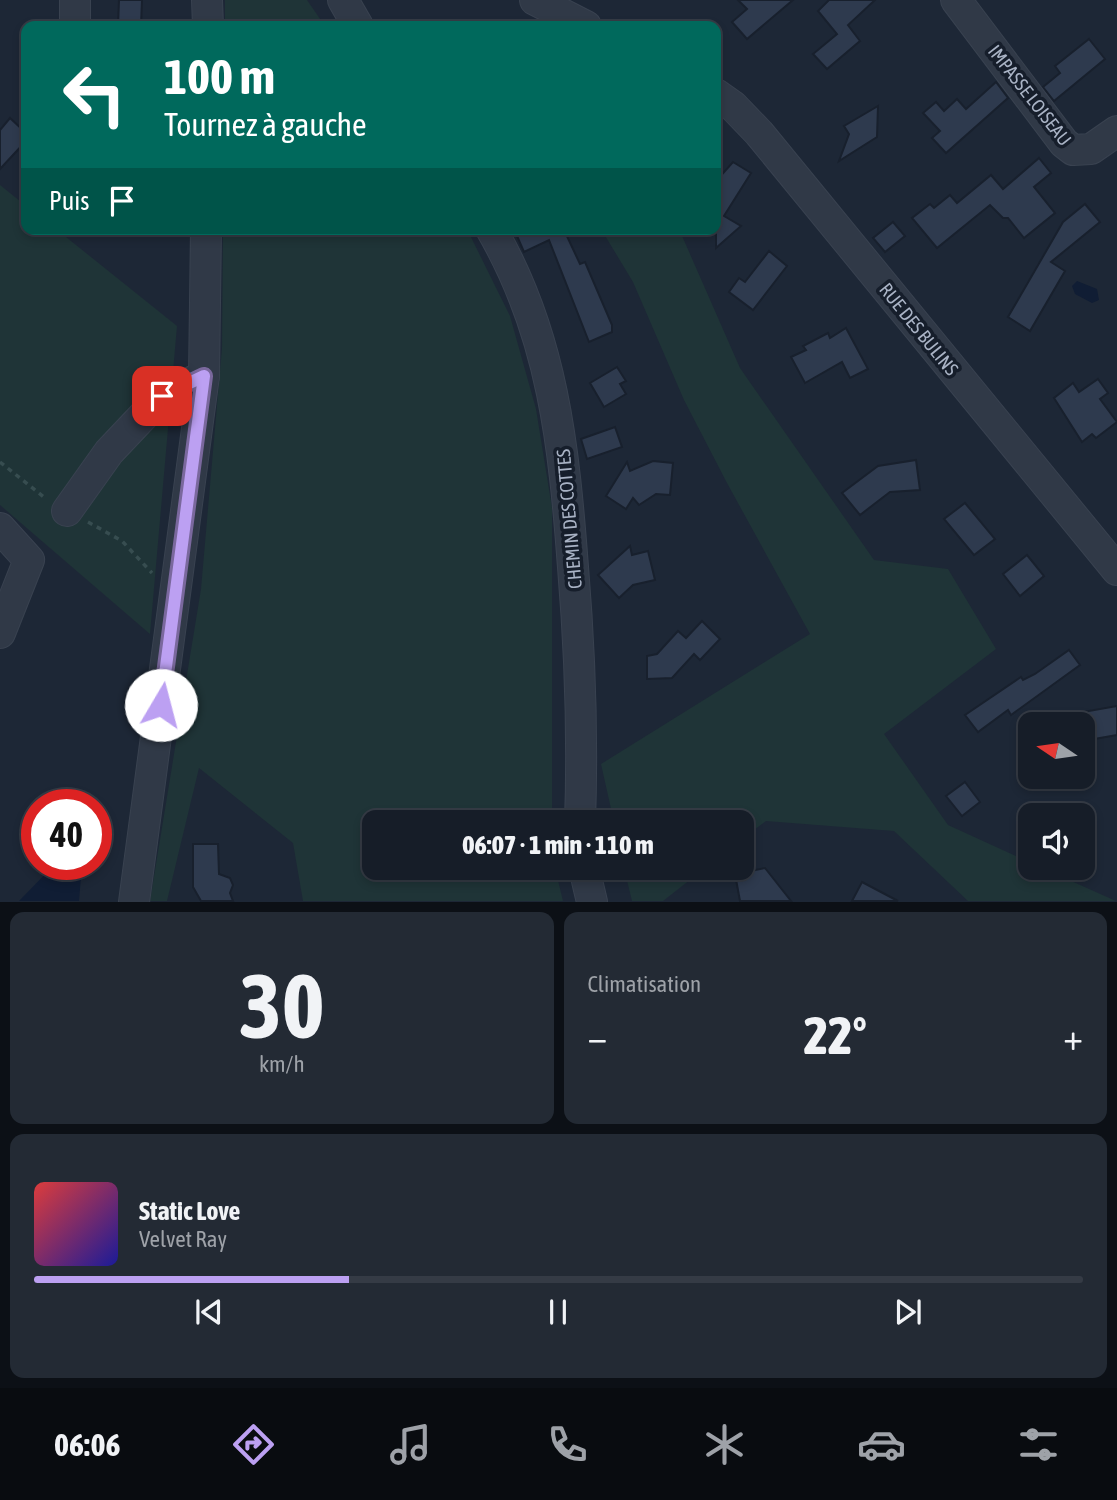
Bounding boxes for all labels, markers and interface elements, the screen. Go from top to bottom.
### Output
street label: IMPASSE LOISEAU [984,40,1076,150]
text: 100 m [164,48,275,104]
icon: left [49,49,140,140]
text: Tournez à gauche [164,106,367,143]
icon: arrive [103,182,141,220]
text: Puis [49,186,89,216]
street label: RUE DES BULINS [875,278,963,380]
pin [132,366,192,426]
icon: arrive [143,377,181,415]
street label: CHEMIN DES COTTES [552,448,586,590]
position arrow [124,668,198,742]
north arrow [1018,712,1096,789]
map controls [1018,712,1095,880]
speed limit sign: 40 [21,789,112,880]
button: sound [1018,803,1095,880]
text: 06:07 · 1 min · 110 m [462,830,654,860]
text: 30 [239,953,325,1057]
text: Climatisation [588,971,701,997]
text: 22° [804,1005,867,1065]
text: − [588,1015,607,1058]
text: + [1063,1015,1083,1058]
text: km/h [259,1051,305,1077]
text: Static Love [139,1196,240,1226]
text: Velvet Ray [139,1226,227,1252]
icon: previous [190,1293,228,1331]
icon: pause [539,1293,577,1331]
icon: next [889,1293,927,1331]
icon: directions [229,1420,278,1469]
icon: music [386,1420,435,1469]
icon: phone [543,1420,592,1469]
icon: climate [700,1420,749,1469]
icon: car [857,1420,906,1469]
icon: filters [1014,1420,1063,1469]
text: 06:06 [54,1426,121,1463]

